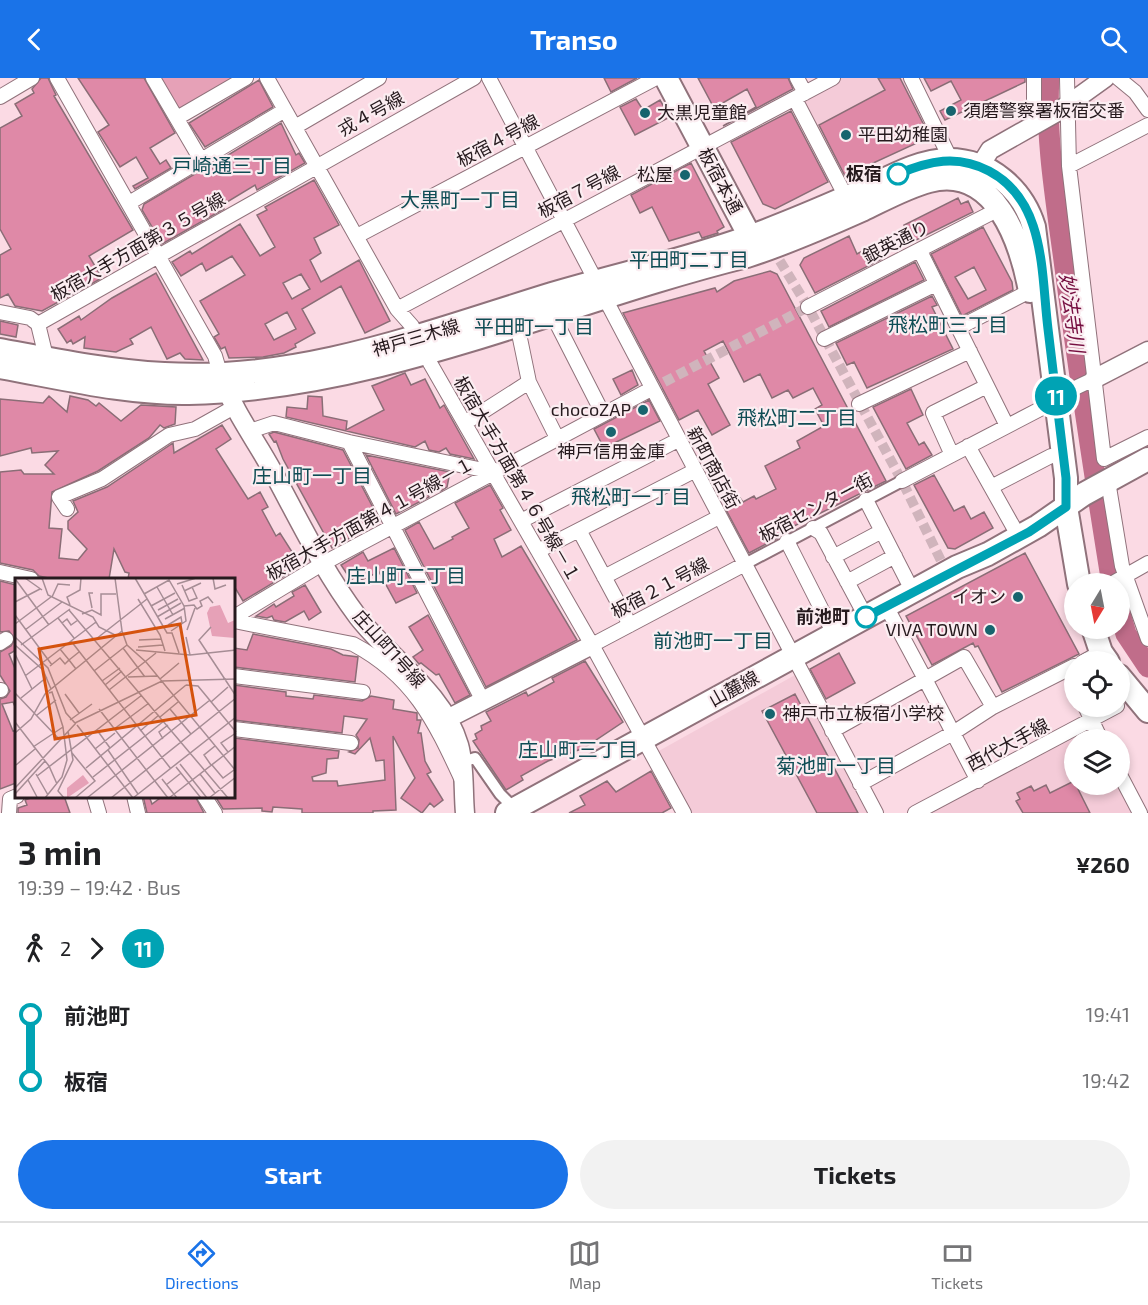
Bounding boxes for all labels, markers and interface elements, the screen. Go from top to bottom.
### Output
icon: back [18,23,51,56]
text: Transo [530,23,618,55]
icon: search [1097,23,1130,56]
street label: 戎４号線 [334,86,407,140]
place label: 須磨警察署板宿交番 [963,99,1125,121]
place label: 大黒児童館 [657,101,747,123]
marker: 須磨警察署板宿交番 [944,104,958,118]
marker: 大黒児童館 [638,106,652,120]
street label: 板宿４号線 [453,109,542,171]
place label: 平田幼稚園 [858,123,948,145]
marker: 平田幼稚園 [839,128,853,142]
street label: 板宿本通 [694,144,747,217]
district label: 戸崎通三丁目 [172,153,292,177]
street label: 板宿７号線 [534,160,623,222]
place label: 板宿 [846,162,882,184]
place label: 松屋 [637,163,673,185]
marker: 板宿 [887,163,909,185]
marker: 松屋 [678,168,692,182]
street label: 板宿大手方面第３５号線 [46,187,229,305]
district label: 大黒町一丁目 [400,187,520,211]
street label: 銀英通り [858,215,933,267]
district label: 平田町二丁目 [629,247,749,271]
water label: 妙法寺川 [1056,272,1091,356]
district label: 飛松町三丁目 [888,312,1008,336]
street label: 神戸三木線 [369,314,462,360]
district label: 平田町一丁目 [474,314,594,338]
street label: 板宿大手方面第４６号線－１ [450,372,586,585]
line badge: 11 [1029,376,1083,416]
text: 11 [1047,384,1065,409]
place label: chocoZAP [551,398,631,420]
marker: chocoZAP [636,403,650,417]
district label: 飛松町二丁目 [737,405,857,429]
street label: 新町商店街 [683,423,745,512]
marker: 神戸信用金庫 [604,425,618,439]
place label: 神戸信用金庫 [557,440,665,462]
street label: 板宿大手方面第４１号線－１ [262,452,477,584]
district label: 庄山町一丁目 [252,463,372,487]
street label: 板宿センター街 [755,468,876,546]
district label: 飛松町一丁目 [571,484,691,508]
street label: 板宿２１号線 [607,552,712,622]
district label: 庄山町二丁目 [346,563,466,587]
north arrow [1064,573,1130,639]
map controls [1064,573,1130,795]
inset map [15,578,236,798]
place label: イオン [952,585,1006,607]
marker: イオン [1011,590,1025,604]
street label: 庄山町1号線 [349,605,430,692]
place label: 前池町 [796,605,850,627]
marker: 前池町 [855,606,877,628]
place label: VIVA TOWN [886,618,978,640]
marker: VIVA TOWN [983,623,997,637]
district label: 前池町一丁目 [653,628,773,652]
button: locate [1064,651,1130,717]
street label: 山麓線 [705,665,762,711]
place label: 神戸市立板宿小学校 [782,702,944,724]
marker: 神戸市立板宿小学校 [763,707,777,721]
street label: 西代大手線 [963,713,1052,775]
button: layers [1064,729,1130,795]
district label: 庄山町三丁目 [518,737,638,761]
district label: 菊池町一丁目 [776,753,896,777]
text: 3 min [18,832,102,872]
text: ¥260 [1076,851,1130,877]
text: 19:39 – 19:42 · Bus [18,875,181,899]
icon: walk [18,932,51,965]
icon: forward [80,932,113,965]
text: 2 [60,936,71,960]
text: 11 [134,936,152,961]
text: 前池町 [64,1002,130,1028]
text: 19:41 [1086,1002,1130,1026]
text: 板宿 [64,1068,108,1094]
text: 19:42 [1082,1068,1130,1092]
button: Start [18,1140,568,1209]
button: Tickets [580,1140,1130,1209]
tab: Directions [165,1237,239,1292]
tab: Map [568,1237,601,1292]
tab: Tickets [931,1237,983,1292]

